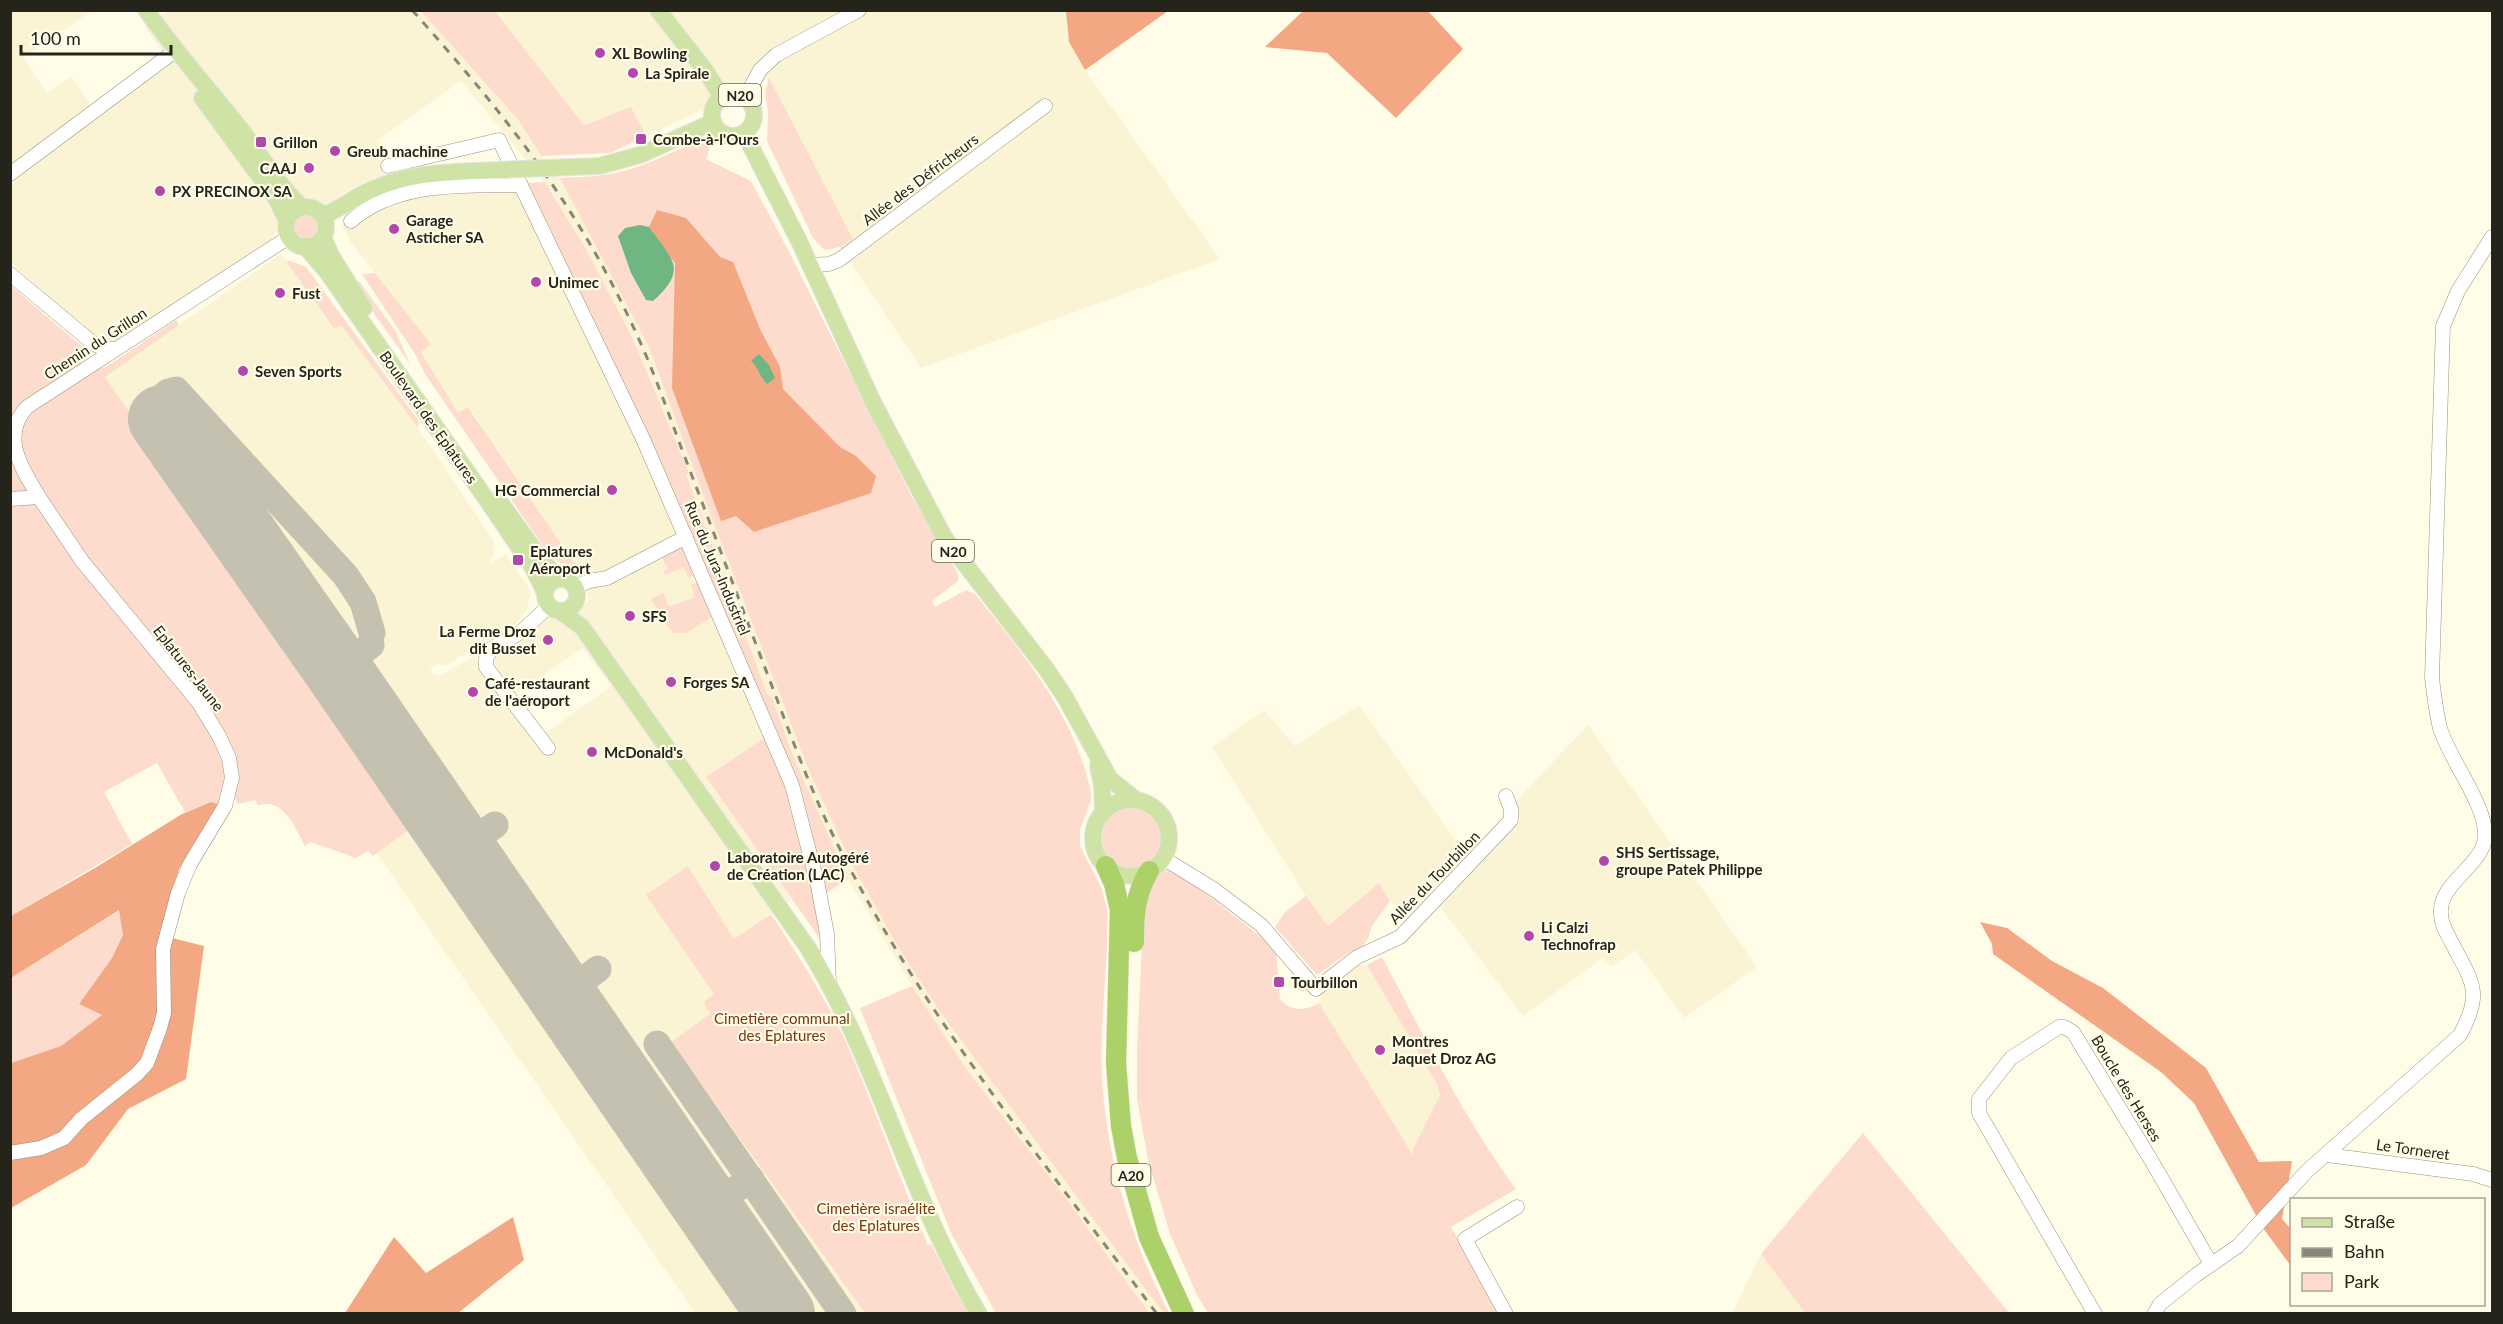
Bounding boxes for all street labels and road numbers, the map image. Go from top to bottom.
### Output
road number: N20 [719,84,761,106]
street label: Allée des Défricheurs [858,129,982,229]
street label: Chemin du Grillon [40,303,150,383]
street label: Boulevard des Eplatures [376,347,482,487]
street label: Rue du Jura-Industriel [682,498,754,638]
road number: N20 [932,540,974,562]
street label: Eplatures-Jaune [150,621,228,715]
street label: Allée du Tourbillon [1385,827,1483,927]
street label: Boucle des Herses [2088,1031,2166,1145]
street label: Le Torneret [2375,1135,2452,1163]
road number: A20 [1112,1164,1150,1186]

